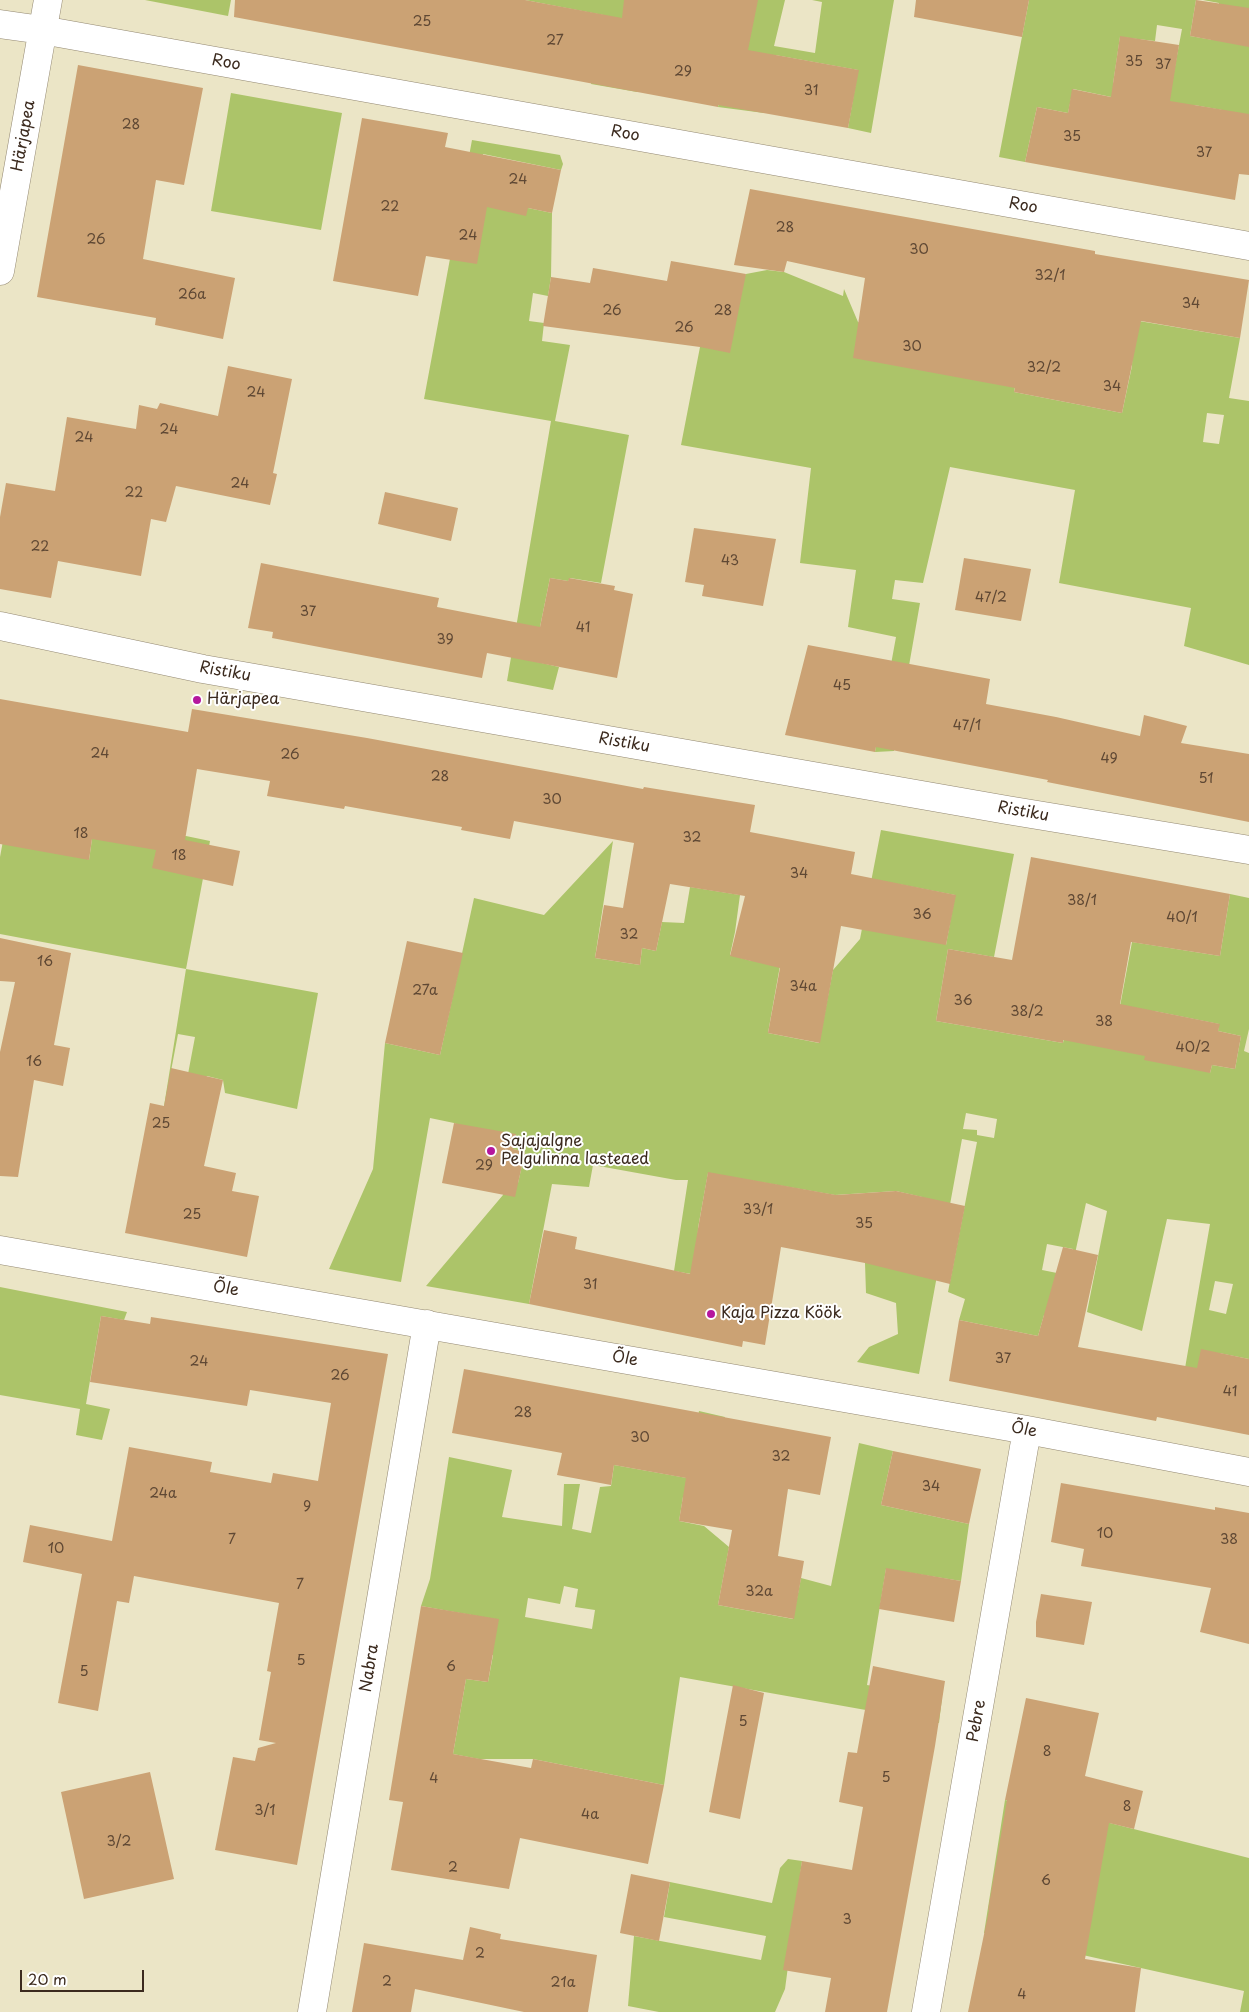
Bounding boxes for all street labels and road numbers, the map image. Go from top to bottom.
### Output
street label: Roo [210,51,242,75]
street label: Härjapea [8,99,40,173]
street label: Roo [609,122,641,146]
street label: Roo [1007,194,1039,218]
street label: Ristiku [198,658,252,686]
street label: Ristiku [597,729,651,757]
street label: Ristiku [996,798,1050,826]
street label: Õle [211,1277,241,1301]
street label: Õle [610,1347,640,1371]
street label: Õle [1009,1418,1039,1442]
street label: Nabra [357,1643,383,1693]
street label: Pebre [964,1698,990,1744]

